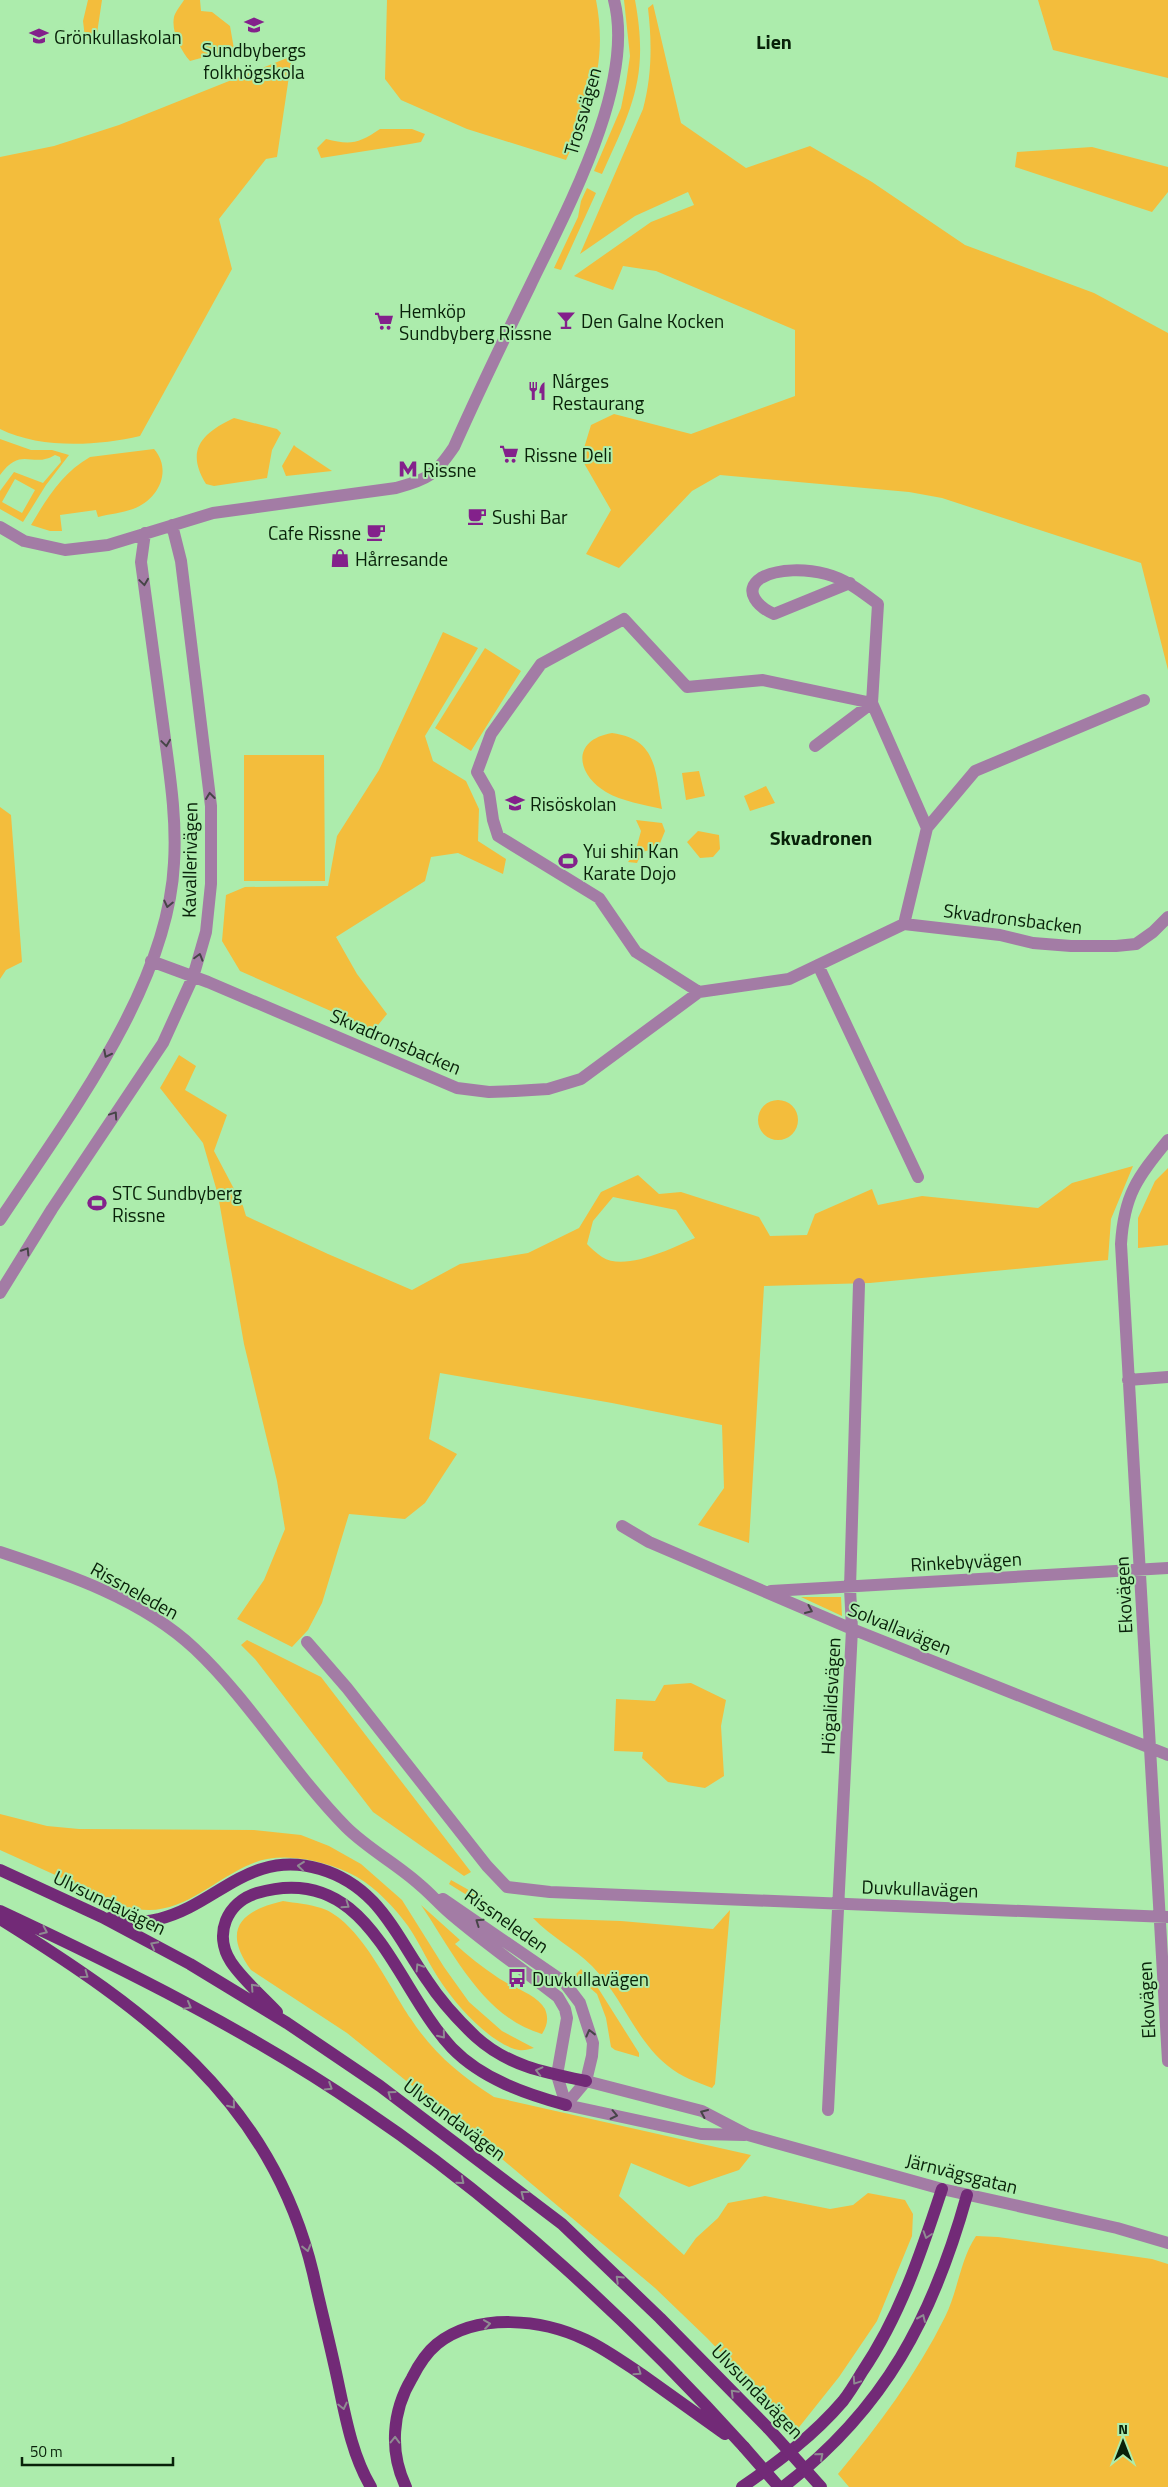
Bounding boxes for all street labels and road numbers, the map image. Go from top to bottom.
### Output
street label: Trossvägen [556,64,608,158]
street label: Kavallerivägen [173,802,205,918]
street label: Skvadronsbacken [942,895,1084,941]
street label: Skvadronsbacken [326,1000,466,1082]
street label: Rinkebyvägen [910,1544,1022,1578]
street label: Rissneleden [85,1554,185,1626]
street label: Ekovägen [1106,1556,1140,1634]
street label: Solvallavägen [844,1594,956,1662]
street label: Högalidsvägen [812,1637,848,1755]
street label: Ulvsundavägen [49,1862,171,1942]
street label: Duvkullavägen [861,1871,979,1905]
street label: Rissneleden [459,1880,555,1960]
street label: Ekovägen [1129,1961,1163,2039]
street label: Ulvsundavägen [397,2071,513,2167]
street label: Järnvägsgatan [903,2145,1021,2201]
street label: Ulvsundavägen [705,2337,811,2445]

